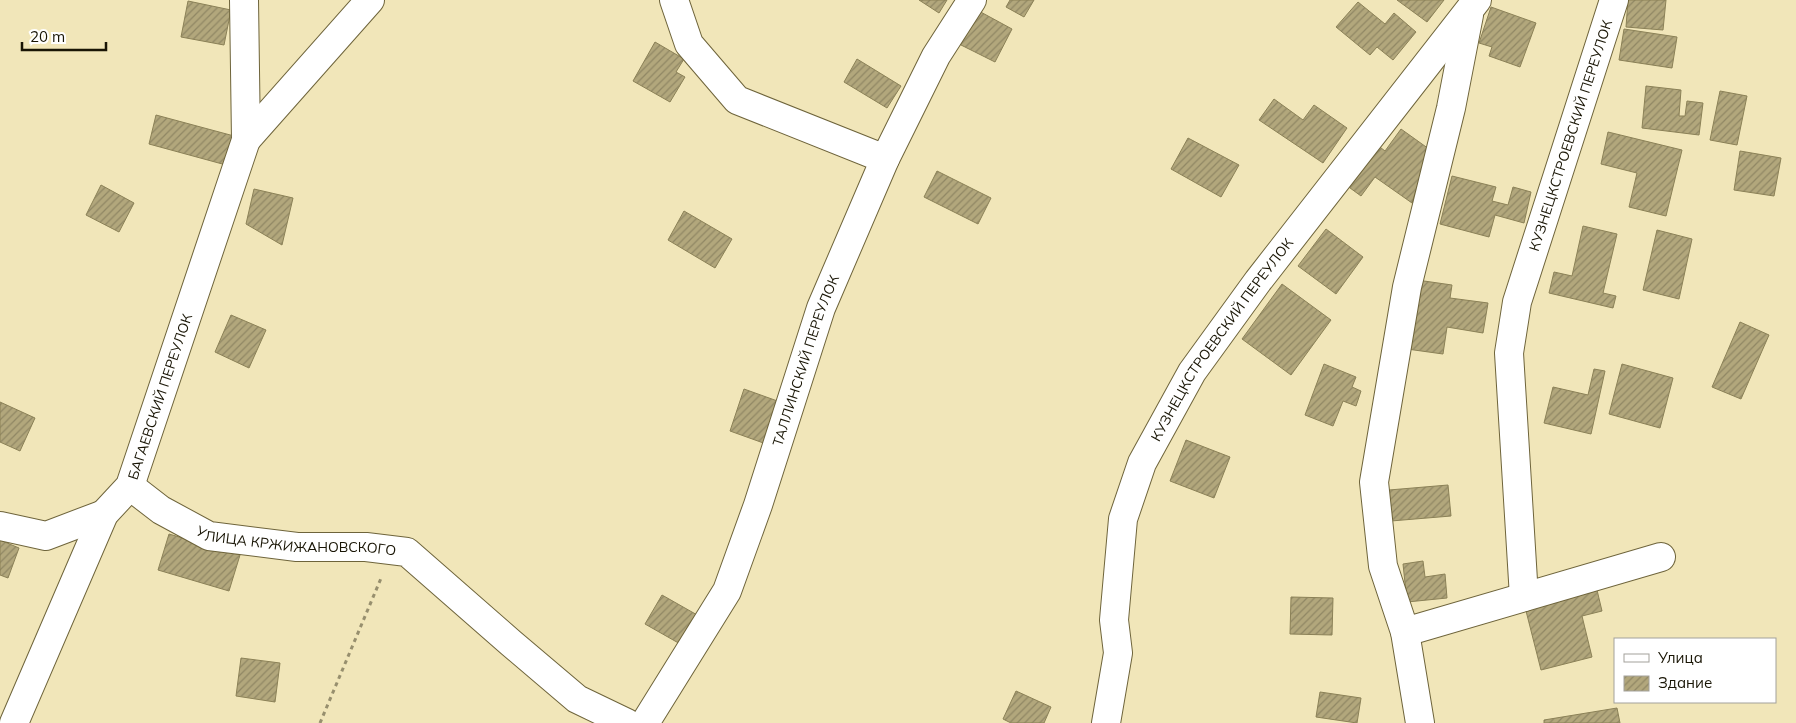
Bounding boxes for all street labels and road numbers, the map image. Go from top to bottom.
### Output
street label: КУЗНЕЦКСТРОЕВСКИЙ ПЕРЕУЛОК [1525,17,1616,253]
street label: КУЗНЕЦКСТРОЕВСКИЙ ПЕРЕУЛОК [1147,234,1298,444]
street label: ТАЛЛИНСКИЙ ПЕРЕУЛОК [768,271,844,448]
street label: БАГАЕВСКИЙ ПЕРЕУЛОК [124,311,196,482]
street label: УЛИЦА КРЖИЖАНОВСКОГО [192,521,397,560]

